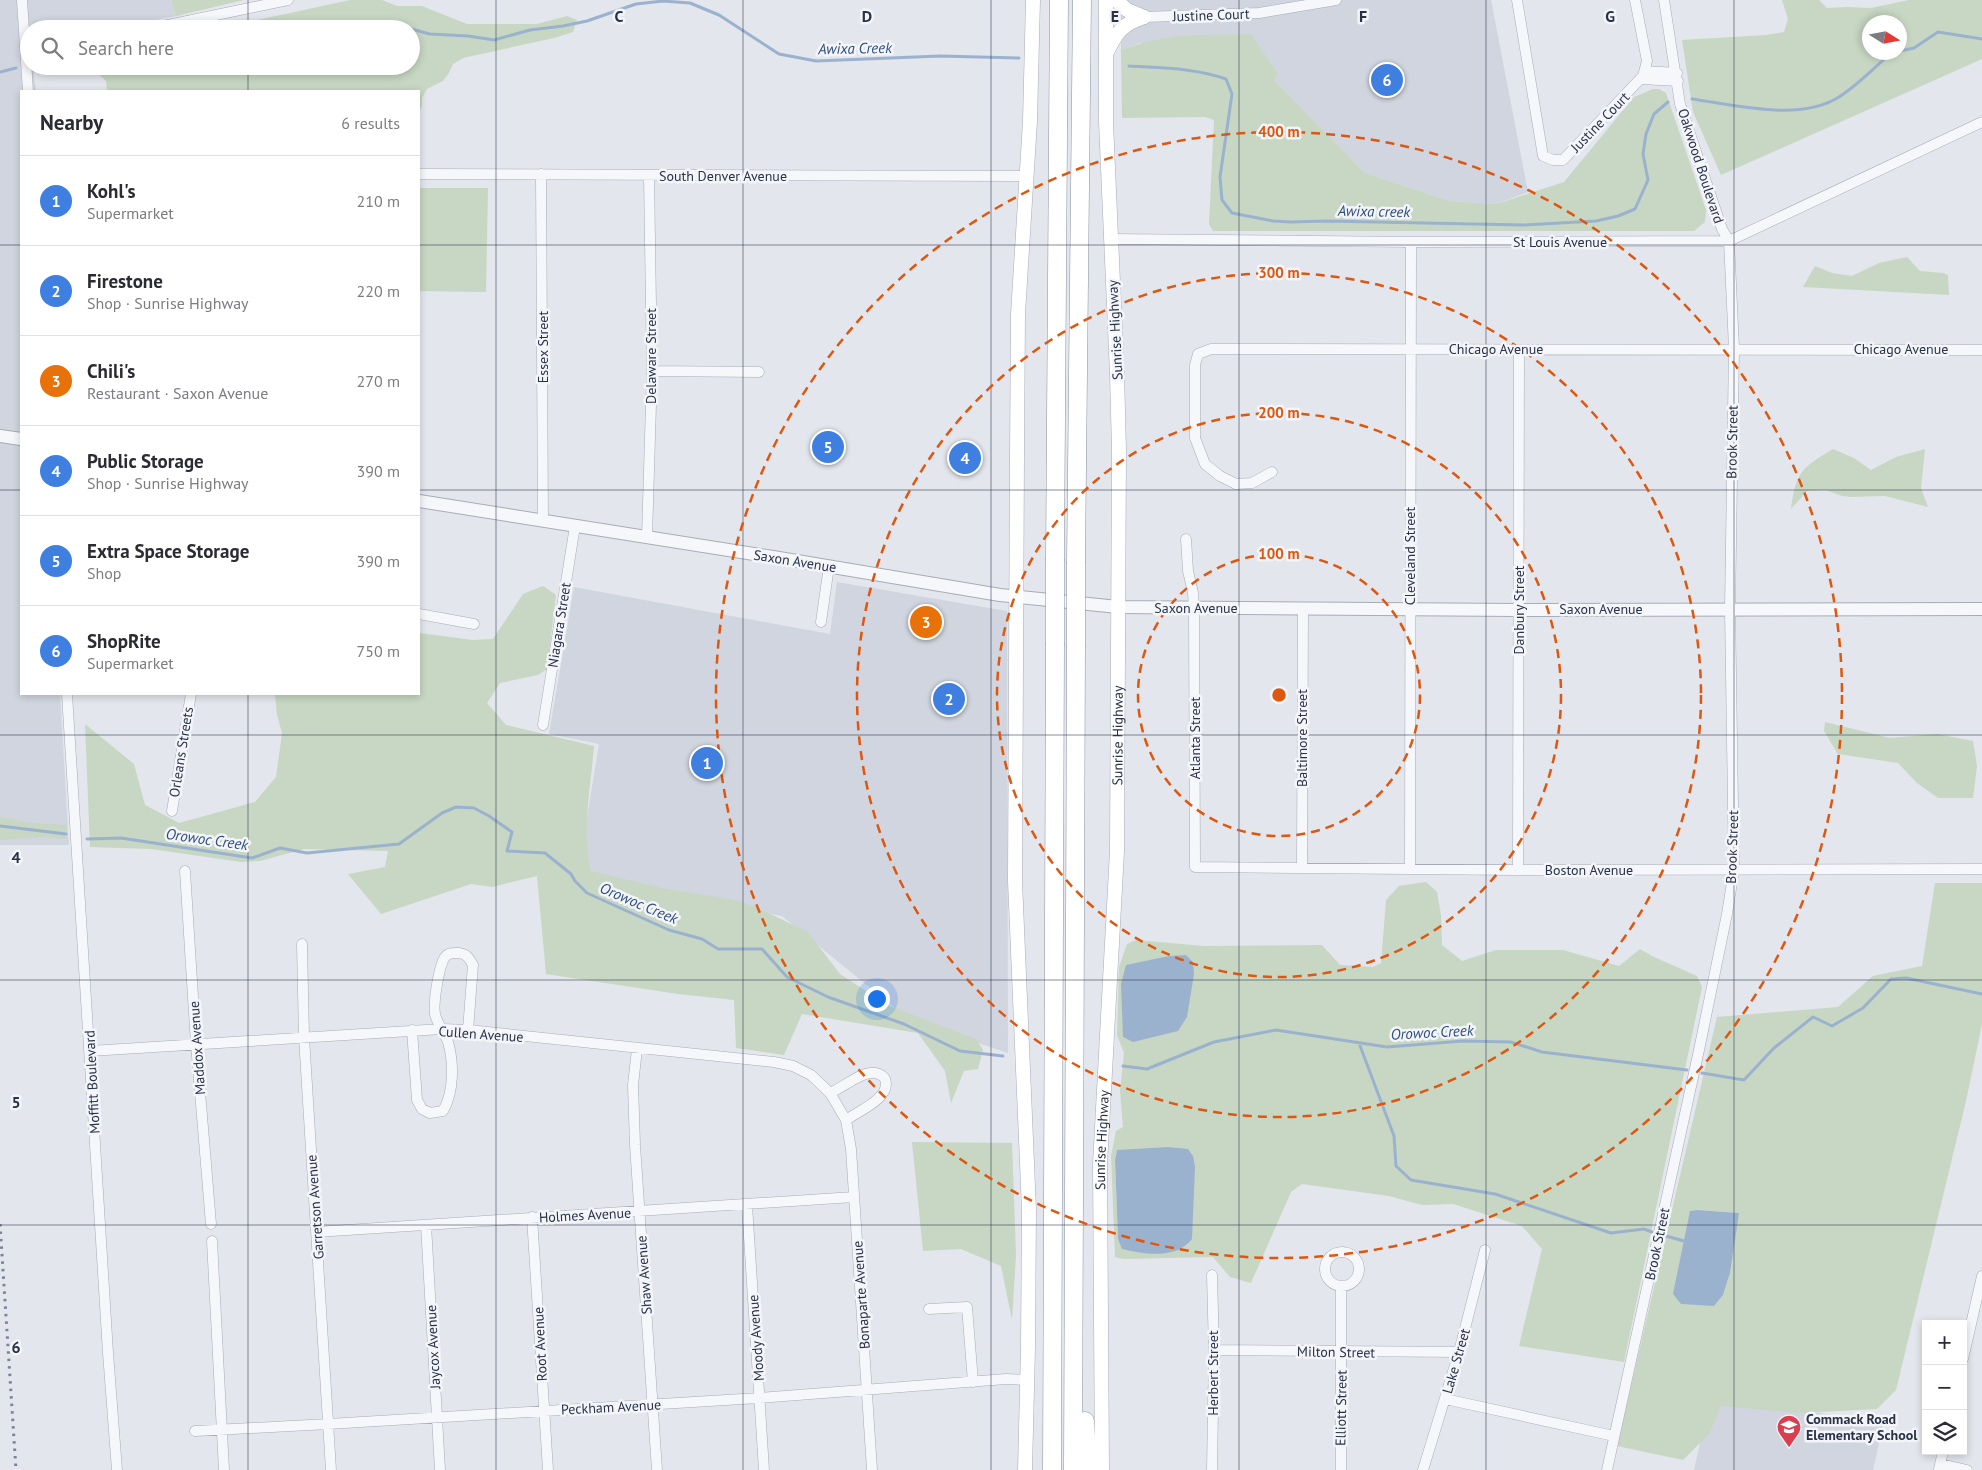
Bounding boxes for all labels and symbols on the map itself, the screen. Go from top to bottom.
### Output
street label: Justine Court [1171,5,1250,25]
text: C [615,6,624,26]
text: D [862,6,872,26]
text: E [1111,6,1119,26]
text: F [1359,6,1367,26]
text: G [1605,6,1615,26]
north arrow [1862,15,1907,60]
water label: Awixa Creek [817,38,893,58]
pin: 6 [1371,61,1403,99]
street label: Justine Court [1566,88,1633,157]
street label: Oakwood Boulevard [1674,106,1728,226]
text: 400 m [1258,122,1300,141]
street label: South Denver Avenue [659,167,787,185]
water label: Awixa creek [1337,201,1412,221]
street label: St Louis Avenue [1513,233,1607,251]
text: 300 m [1258,263,1300,282]
street label: Sunrise Highway [1103,279,1127,380]
street label: Delaware Street [642,308,660,404]
street label: Essex Street [534,311,552,383]
street label: Chicago Avenue [1449,340,1543,358]
street label: Chicago Avenue [1854,340,1948,358]
text: 200 m [1258,403,1300,422]
street label: Brook Street [1722,405,1742,479]
pin: 5 [812,428,844,466]
pin: 4 [949,439,981,477]
street label: Cleveland Street [1401,507,1419,605]
text: 100 m [1258,544,1300,563]
street label: Saxon Avenue [752,546,838,576]
street label: Danbury Street [1510,565,1528,655]
street label: Niagara Street [543,581,575,669]
street label: Saxon Avenue [1154,599,1238,617]
street label: Saxon Avenue [1559,600,1643,618]
pin: 3 [910,603,942,641]
pin: 2 [933,680,965,718]
street label: Sunrise Highway [1108,685,1127,786]
centre of rings [1270,686,1288,704]
street label: Baltimore Street [1293,689,1311,787]
street label: Atlanta Street [1186,696,1204,779]
street label: Orleans Streets [165,705,197,799]
pin: 1 [691,744,723,782]
street label: Brook Street [1722,810,1742,884]
water label: Orowoc Creek [165,824,251,854]
text: 4 [11,847,21,867]
street label: Boston Avenue [1545,861,1633,879]
water label: Orowoc Creek [597,878,682,928]
your location [864,986,890,1012]
street label: Maddox Avenue [185,1000,209,1096]
water label: Orowoc Creek [1390,1020,1475,1044]
street label: Cullen Avenue [438,1022,524,1046]
street label: Moffitt Boulevard [80,1030,104,1134]
street label: Sunrise Highway [1091,1089,1113,1190]
text: 5 [11,1092,21,1112]
street label: Garretson Avenue [302,1154,328,1260]
street label: Holmes Avenue [538,1204,632,1226]
street label: Brook Street [1641,1206,1674,1282]
street label: Shaw Avenue [632,1235,656,1315]
street label: Bonaparte Avenue [848,1240,874,1350]
street label: Moody Avenue [744,1294,768,1382]
street label: Jaycox Avenue [422,1304,444,1391]
street label: Root Avenue [529,1306,551,1382]
street label: Lake Street [1438,1326,1474,1396]
street label: Herbert Street [1204,1330,1222,1416]
text: 6 [11,1337,21,1357]
street label: Milton Street [1297,1342,1375,1362]
street label: Elliott Street [1331,1370,1351,1446]
street label: Peckham Avenue [560,1395,662,1419]
place label: Commack Road Elementary School [1806,1410,1918,1444]
school or university icon: Commack Road Elementary School [1776,1414,1802,1448]

